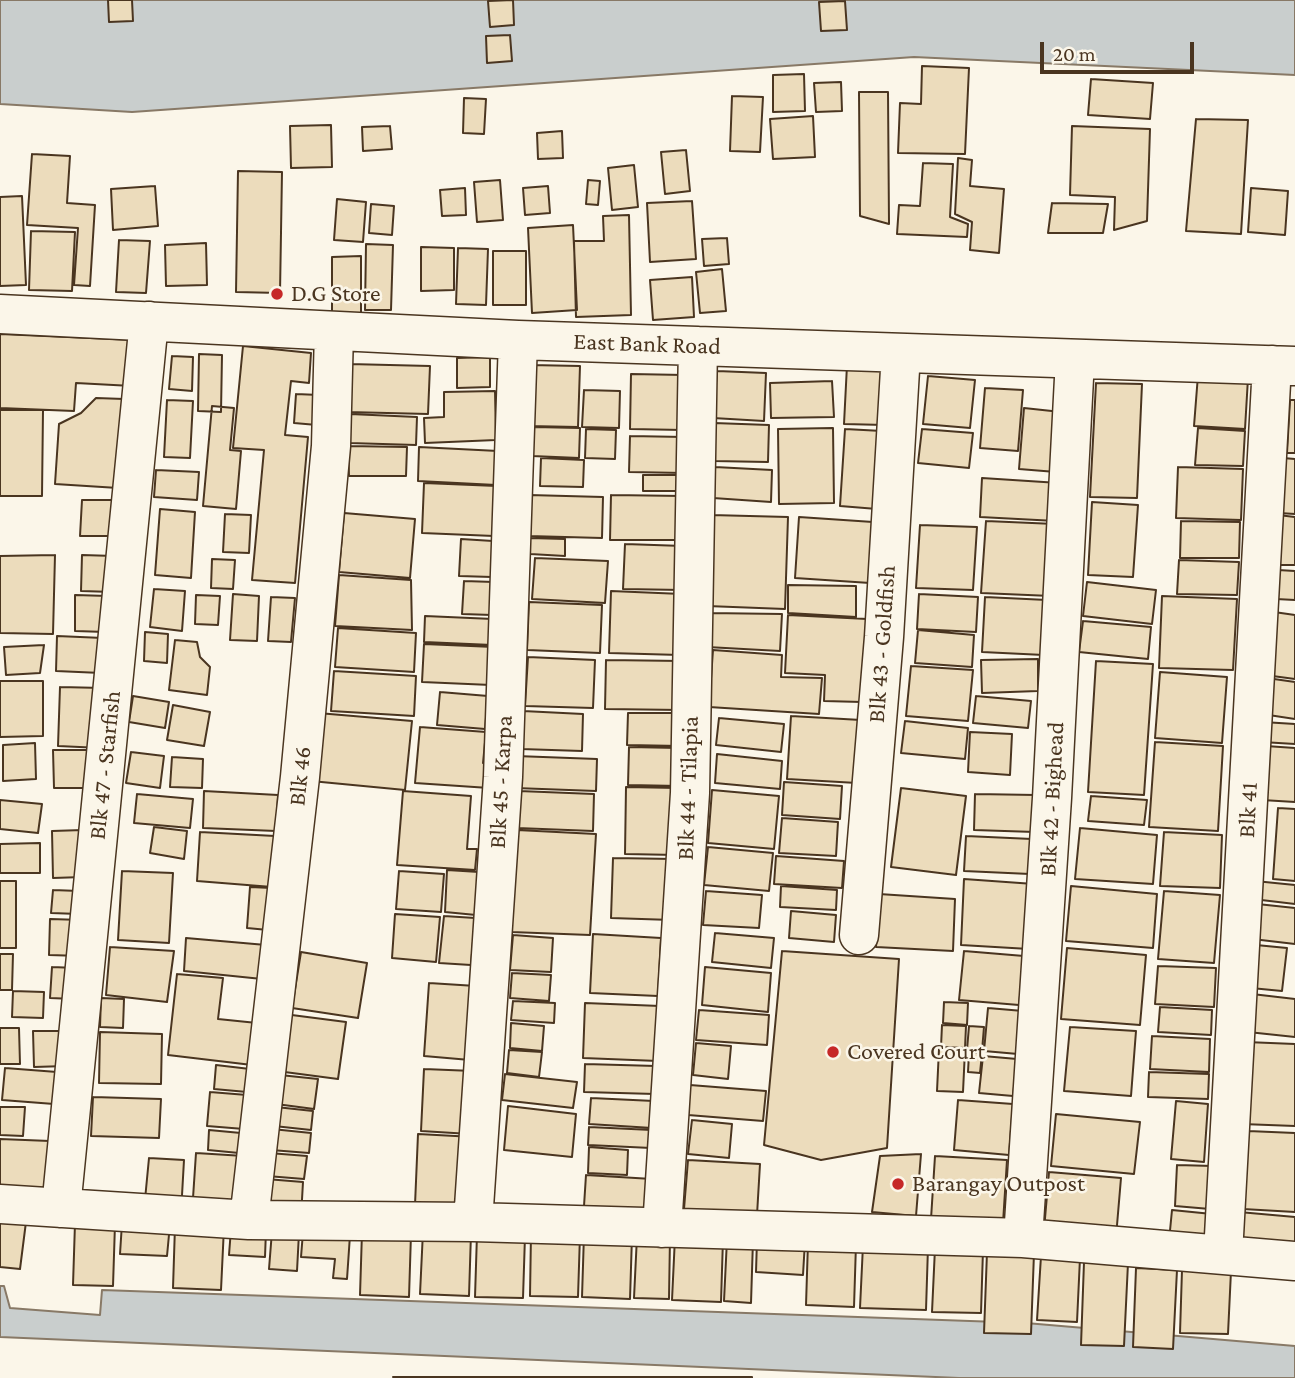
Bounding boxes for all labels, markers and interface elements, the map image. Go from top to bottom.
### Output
scale bar [1043,28,1197,72]
text: 20 m [1053,42,1096,66]
place label: D.G Store [291,280,380,308]
marker: D.G Store [269,286,285,302]
street label: East Bank Road [573,327,721,361]
street label: Blk 43 - Goldfish [862,564,902,724]
street label: Blk 47 - Starfish [83,689,127,841]
street label: Blk 45 - Karpa [483,715,519,849]
street label: Blk 44 - Tilapia [671,715,705,861]
street label: Blk 42 - Bighead [1034,721,1070,877]
street label: Blk 46 [283,745,317,807]
street label: Blk 41 [1232,781,1264,839]
place label: Covered Court [847,1038,985,1066]
marker: Covered Court [825,1044,841,1060]
place label: Barangay Outpost [912,1170,1085,1198]
marker: Barangay Outpost [890,1176,906,1192]

